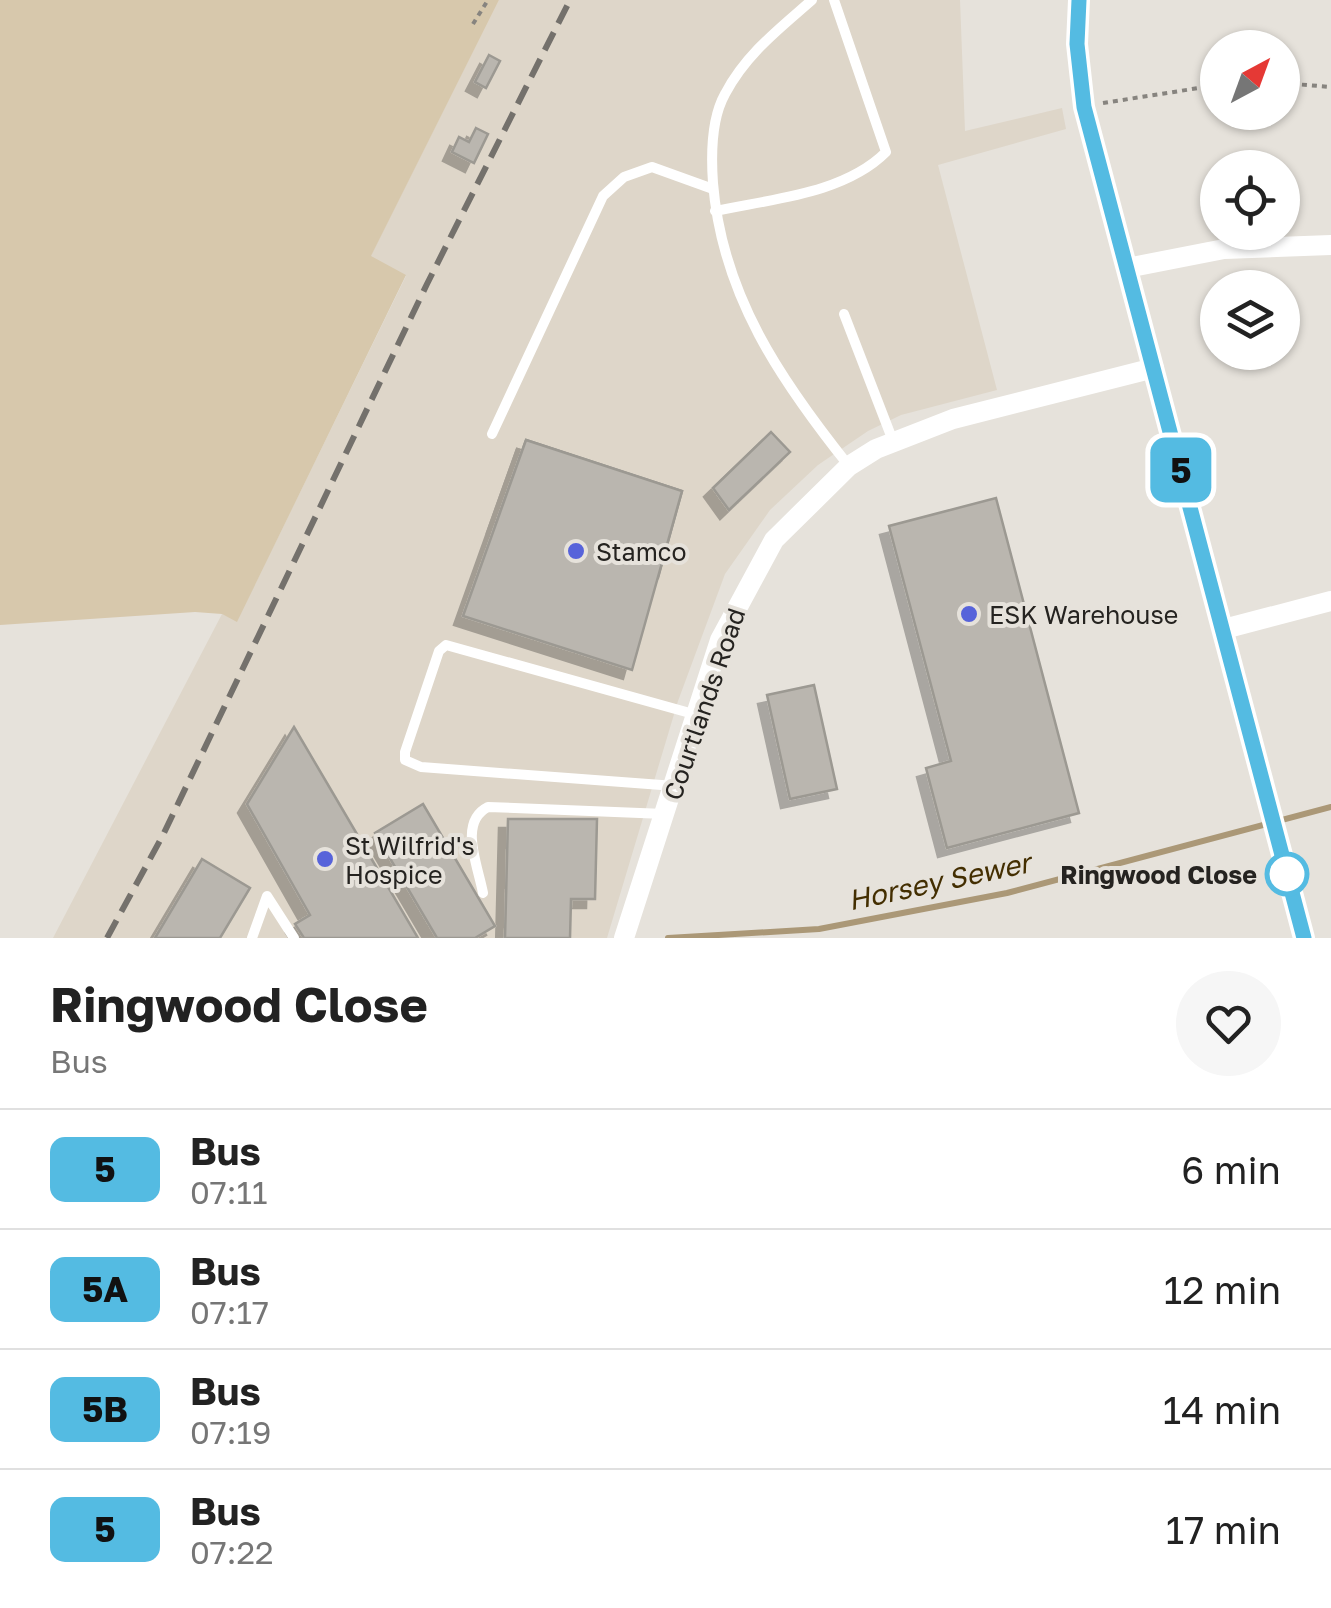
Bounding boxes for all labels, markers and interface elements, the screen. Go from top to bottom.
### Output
north arrow [1200,30,1300,130]
map controls [1200,30,1300,370]
button: locate [1200,150,1300,250]
button: layers [1200,270,1300,370]
line badge: 5 [1148,438,1214,502]
text: 5 [1170,449,1192,491]
place label: Stamco [596,536,686,567]
marker: Stamco [565,540,587,562]
place label: ESK Warehouse [989,599,1178,630]
marker: ESK Warehouse [958,603,980,625]
street label: Courtlands Road [657,604,751,804]
place label: St Wilfrid's Hospice [345,830,475,890]
water label: Horsey Sewer [845,845,1037,916]
marker: St Wilfrid's Hospice [314,848,336,870]
marker: Ringwood Close [1266,853,1308,895]
place label: Ringwood Close [1060,859,1257,890]
button: heart [1176,971,1281,1076]
text: Ringwood Close [50,975,428,1033]
text: Bus [50,1042,108,1080]
text: Bus [190,1128,261,1173]
text: 6 min [1181,1147,1281,1192]
text: 5 [94,1148,116,1190]
text: 07:11 [190,1173,267,1211]
text: Bus [190,1248,261,1293]
text: 12 min [1164,1267,1281,1312]
text: 5A [82,1268,128,1310]
text: 07:17 [190,1293,269,1331]
text: Bus [190,1368,261,1413]
text: 14 min [1163,1387,1281,1432]
text: 5B [82,1388,128,1430]
text: 07:19 [190,1413,271,1451]
text: Bus [190,1488,261,1533]
text: 17 min [1166,1507,1281,1552]
text: 5 [94,1508,116,1550]
text: 07:22 [190,1533,274,1571]

